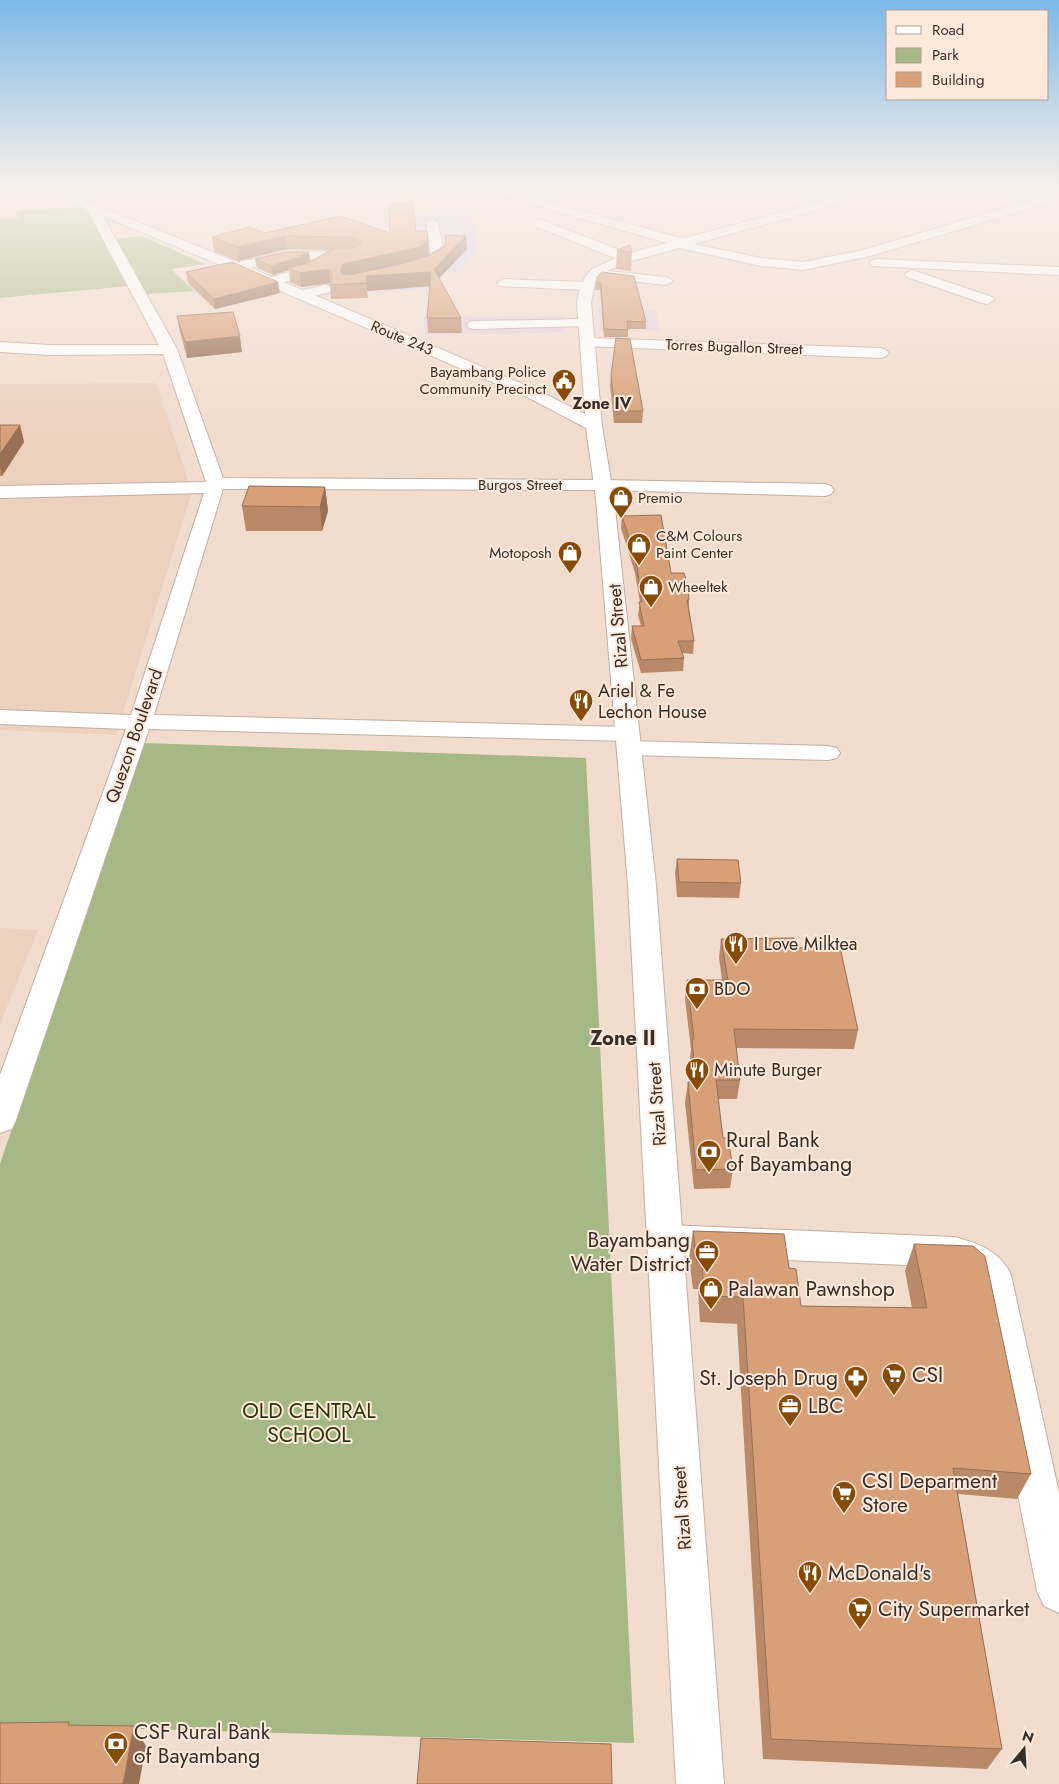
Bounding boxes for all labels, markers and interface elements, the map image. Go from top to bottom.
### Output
legend [886,10,1049,100]
text: Road [932,19,964,41]
text: Park [932,44,959,66]
text: Building [932,69,984,91]
street label: Route 243 [367,315,437,361]
street label: Torres Bugallon Street [665,334,803,360]
place label: Bayambang Police Community Precinct [420,361,546,400]
public building icon: Bayambang Police Community Precinct [551,368,577,402]
district label: Zone IV [573,392,632,415]
street label: Burgos Street [478,474,563,496]
shop icon: Premio [608,485,634,519]
place label: Premio [638,487,682,509]
place label: C&M Colours Paint Center [656,525,742,564]
shop icon: C&M Colours Paint Center [626,532,652,566]
shop icon: Motoposh [557,540,583,574]
place label: Motoposh [489,542,552,564]
shop icon: Wheeltek [638,574,664,608]
place label: Wheeltek [668,576,728,598]
street label: Rizal Street [601,582,635,669]
street label: Quezon Boulevard [99,665,169,807]
place label: Ariel & Fe Lechon House [598,678,707,725]
restaurant icon: Ariel & Fe Lechon House [568,688,594,722]
restaurant icon: I Love Milktea [723,931,749,965]
place label: I Love Milktea [754,931,857,957]
bank icon: BDO [684,976,710,1010]
place label: BDO [714,976,751,1002]
district label: Zone II [590,1024,656,1053]
restaurant icon: Minute Burger [684,1057,710,1091]
place label: Minute Burger [714,1057,823,1083]
street label: Rizal Street [641,1060,673,1147]
place label: Rural Bank of Bayambang [726,1125,852,1179]
bank icon: Rural Bank of Bayambang [696,1139,722,1173]
place label: Bayambang Water District [571,1225,690,1279]
office icon: Bayambang Water District [694,1239,720,1273]
place label: Palawan Pawnshop [728,1274,895,1304]
shop icon: Palawan Pawnshop [698,1276,724,1310]
place label: CSI [912,1360,943,1390]
supermarket icon: CSI [881,1362,907,1396]
place label: St. Joseph Drug [699,1363,838,1393]
pharmacy icon: St. Joseph Drug [843,1365,869,1399]
place label: LBC [808,1391,844,1421]
office icon: LBC [777,1393,803,1427]
park label: OLD CENTRAL SCHOOL [242,1396,376,1450]
street label: Rizal Street [666,1464,698,1551]
place label: CSI Deparment Store [862,1466,997,1520]
supermarket icon: CSI Deparment Store [831,1480,857,1514]
place label: McDonald's [828,1558,931,1588]
restaurant icon: McDonald's [797,1560,823,1594]
place label: City Supermarket [878,1594,1029,1624]
supermarket icon: City Supermarket [847,1596,873,1630]
place label: CSF Rural Bank of Bayambang [134,1717,271,1771]
north arrow [999,1724,1049,1774]
text: N [1020,1725,1036,1748]
bank icon: CSF Rural Bank of Bayambang [103,1731,129,1765]

